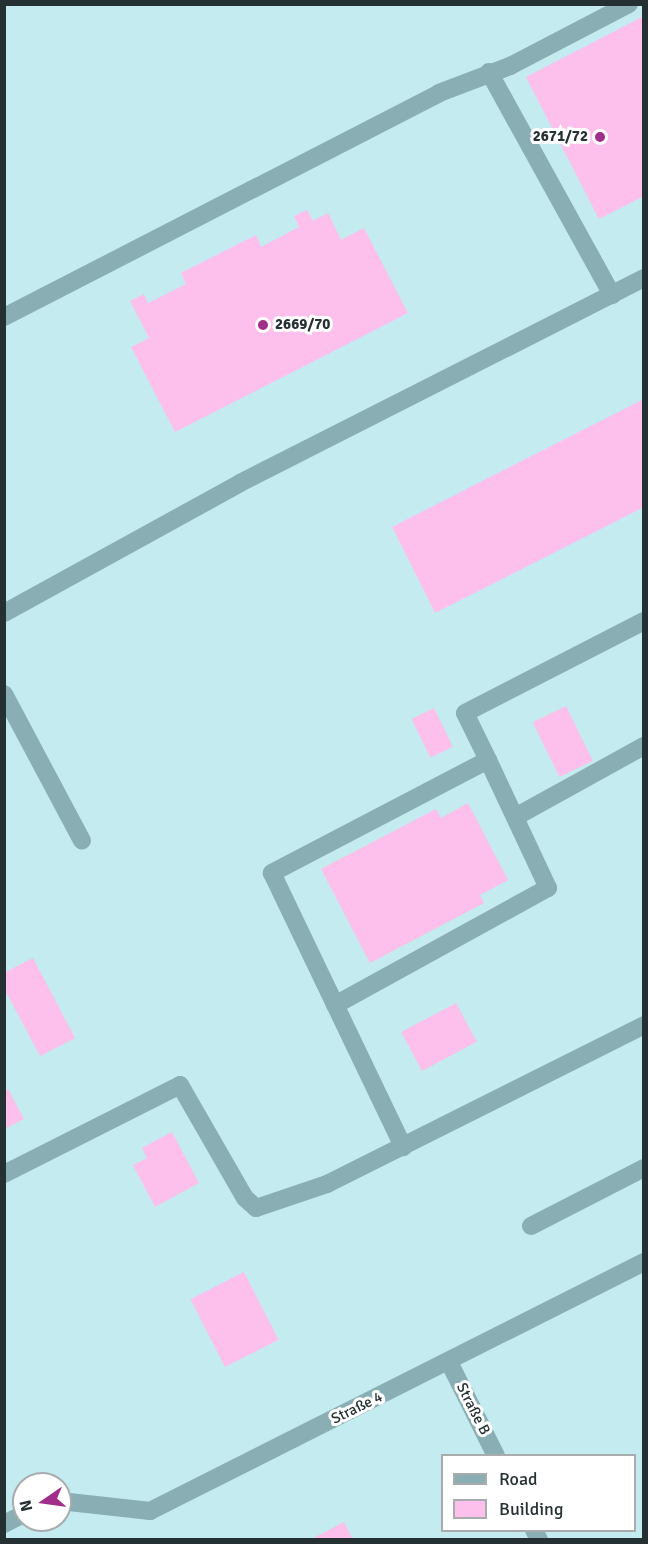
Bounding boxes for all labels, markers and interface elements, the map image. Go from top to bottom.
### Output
place label: 2671/72 [533,128,588,146]
marker: 2671/72 [593,130,607,144]
place label: 2669/70 [275,316,330,334]
marker: 2669/70 [256,318,270,332]
street label: Straße B [452,1380,494,1438]
street label: Straße 4 [328,1388,386,1428]
legend [441,1454,636,1532]
text: Road [499,1468,538,1490]
north arrow [12,1472,72,1532]
text: N [15,1498,37,1513]
text: Building [499,1498,563,1520]

